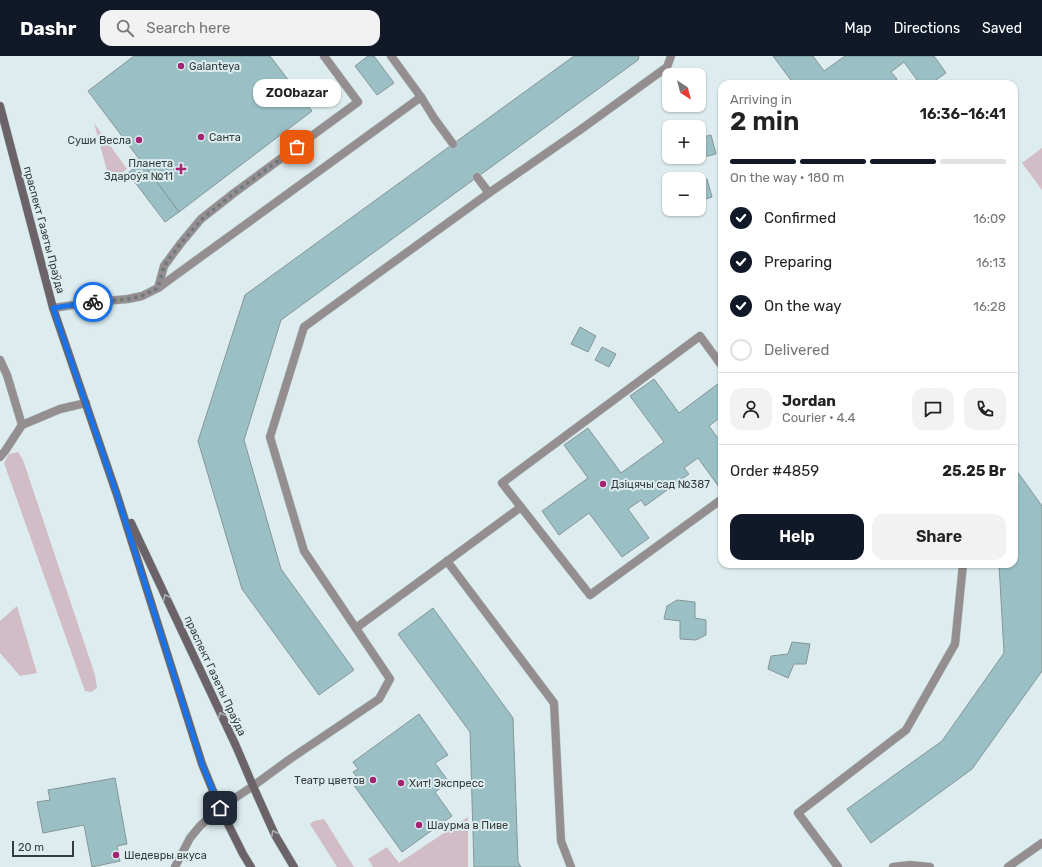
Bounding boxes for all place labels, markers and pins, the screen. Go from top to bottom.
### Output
place label: Galanteya [189,60,240,73]
marker: Galanteya [176,61,186,71]
callout: ZOObazar [253,79,341,107]
pin [280,130,314,164]
place label: Санта [209,131,241,144]
marker: Санта [196,132,206,142]
place label: Суши Весла [68,134,131,147]
marker: Суши Весла [134,135,144,145]
place label: Планета Здароўя №11 [104,157,173,183]
marker: Планета Здароўя №11 [176,164,186,174]
place label: Дзіцячы сад №387 [611,478,710,491]
marker: Дзіцячы сад №387 [598,479,608,489]
place label: Театр цветов [294,774,365,787]
marker: Театр цветов [368,775,378,785]
place label: Хит! Экспресс [409,777,484,790]
marker: Хит! Экспресс [396,778,406,788]
pin [203,791,237,825]
place label: Шаурма в Пиве [427,819,508,832]
marker: Шаурма в Пиве [414,820,424,830]
place label: Шедевры вкуса [124,849,207,862]
marker: Шедевры вкуса [111,850,121,860]

